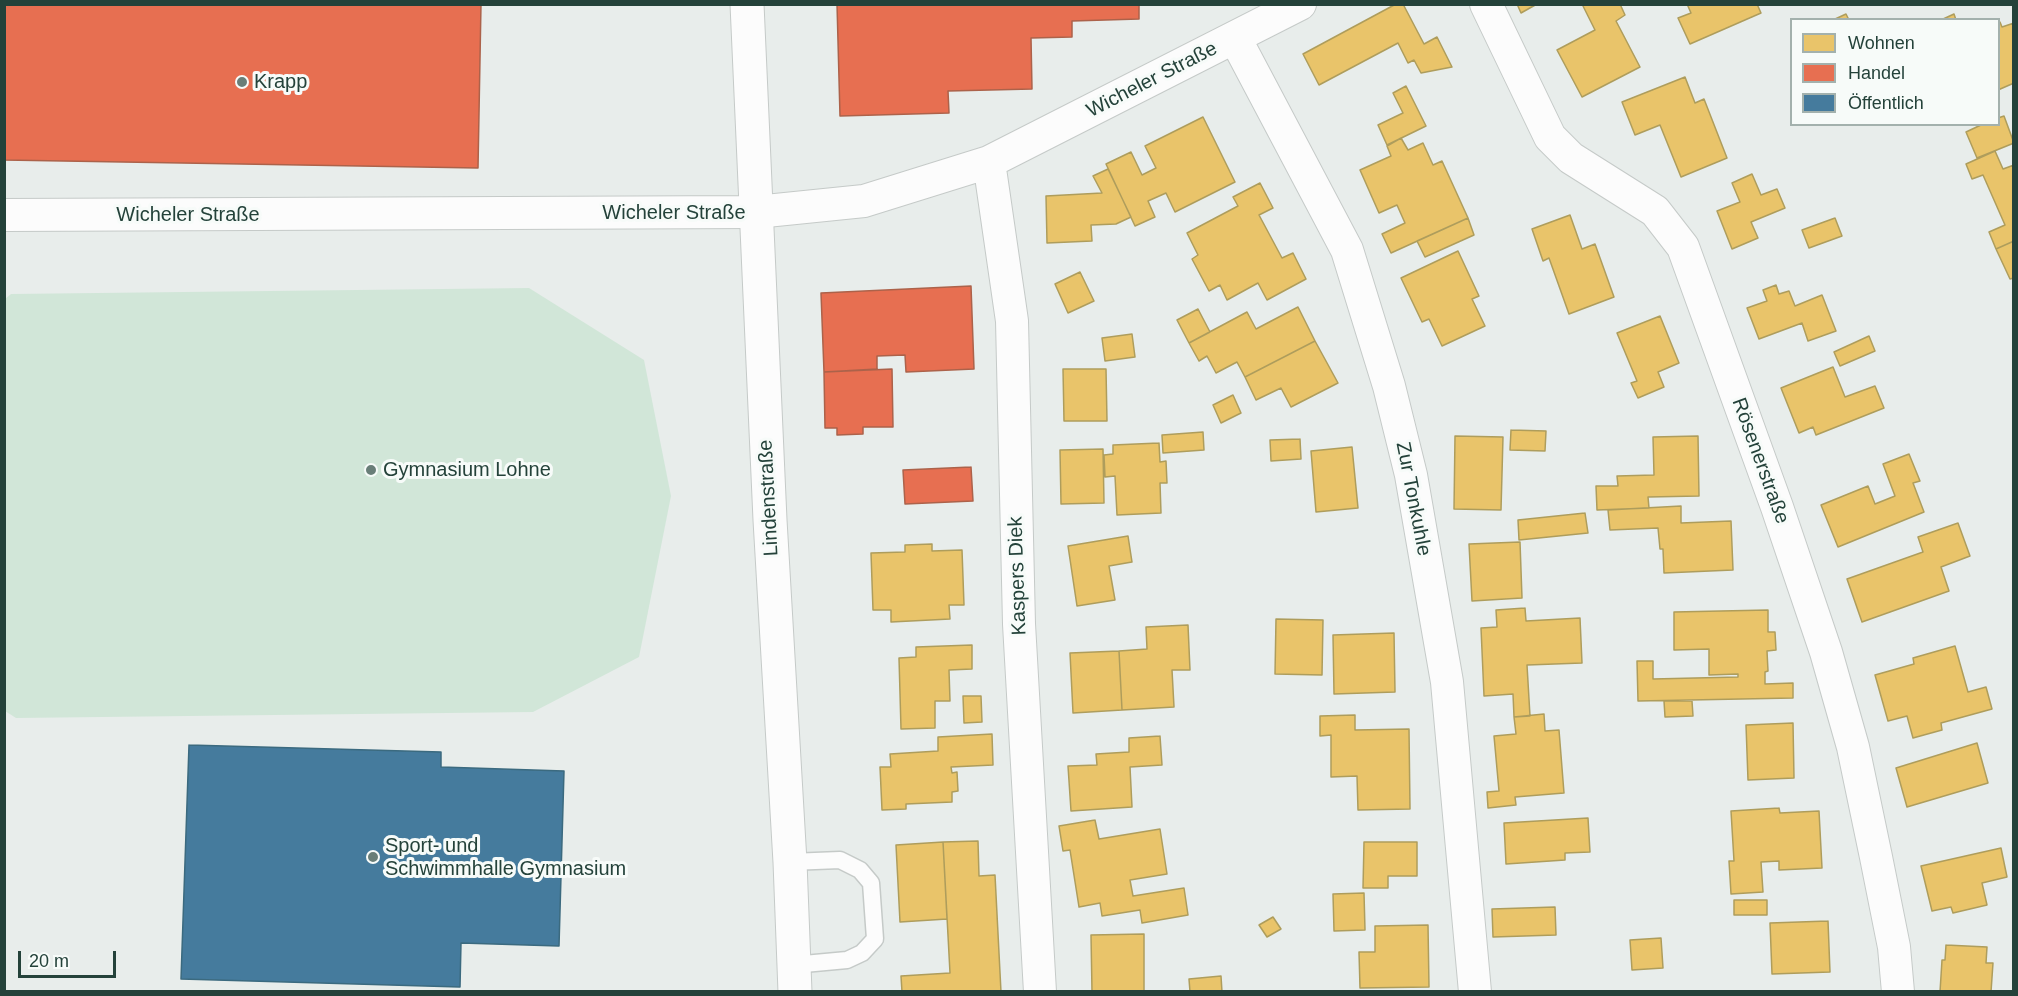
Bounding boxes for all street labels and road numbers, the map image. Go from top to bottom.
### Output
street label: Wicheler Straße [1083,37,1221,123]
street label: Wicheler Straße [602,201,746,225]
street label: Wicheler Straße [116,203,260,227]
street label: Rösenerstraße [1726,395,1794,527]
street label: Lindenstraße [754,439,784,557]
street label: Zur Tonkuhle [1390,440,1436,558]
street label: Kaspers Diek [1004,516,1032,636]

